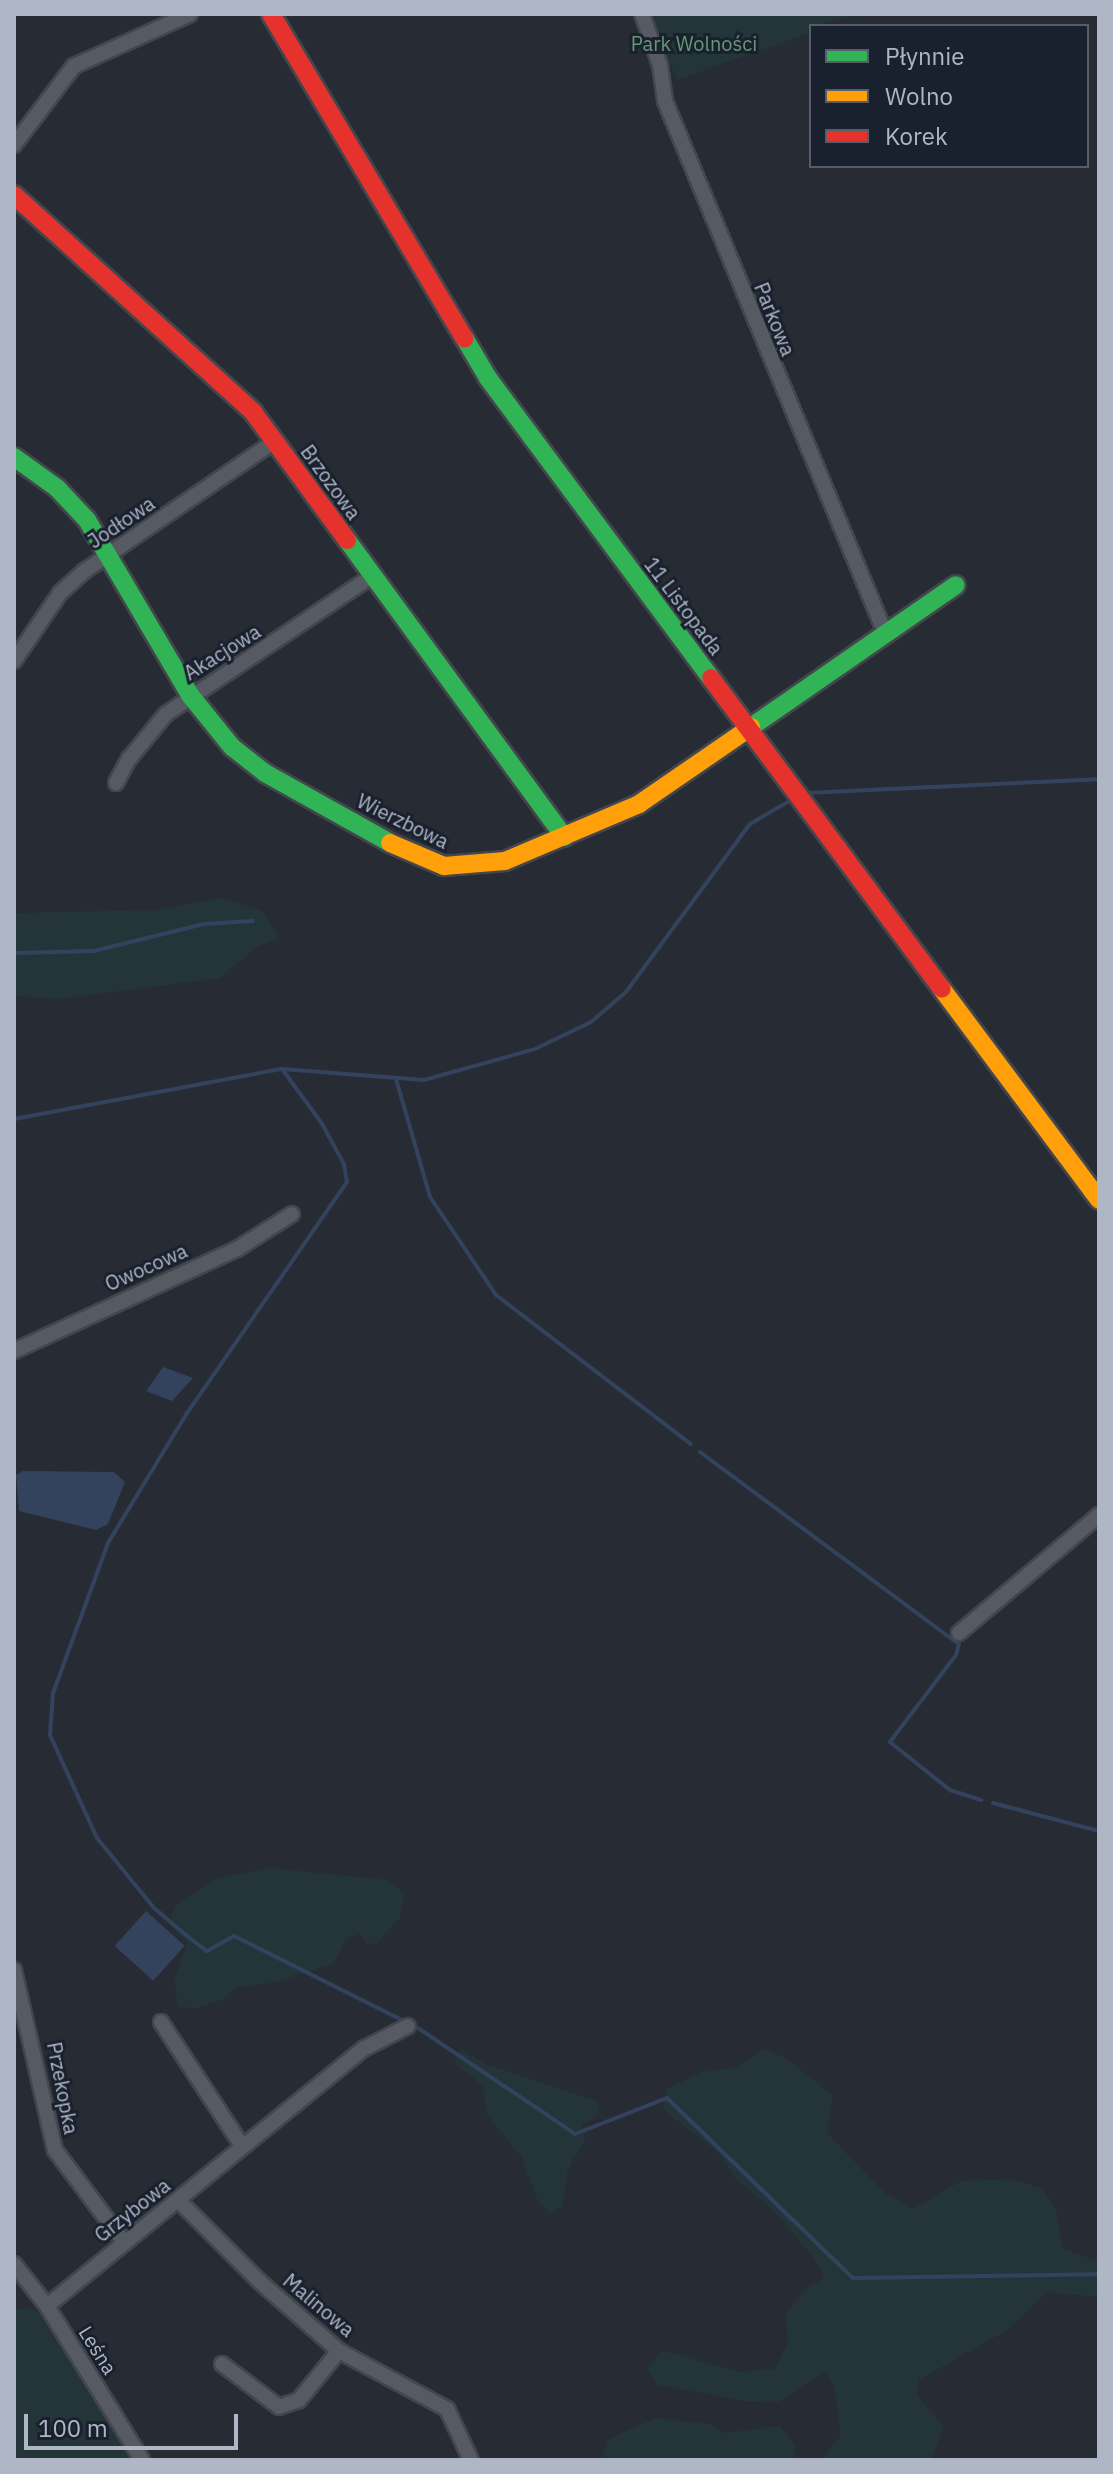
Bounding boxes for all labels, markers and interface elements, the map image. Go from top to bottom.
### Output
legend [809,24,1089,168]
park label: Park Wolności [631,31,757,55]
text: Płynnie [885,40,964,72]
text: Wolno [885,80,953,112]
text: Korek [885,120,948,152]
street label: Parkowa [749,279,801,359]
street label: Brzozowa [296,440,366,524]
street label: Jodłowa [83,491,159,553]
street label: 11 Listopada [639,552,729,660]
street label: Akacjowa [179,619,265,685]
street label: Wierzbowa [353,789,453,853]
street label: Owocowa [101,1238,191,1296]
street label: Przekopka [42,2040,84,2136]
street label: Grzybowa [90,2173,174,2247]
street label: Malinowa [278,2268,360,2342]
street label: Leśna [74,2321,122,2379]
scale bar [28,2398,242,2448]
text: 100 m [38,2412,108,2444]

